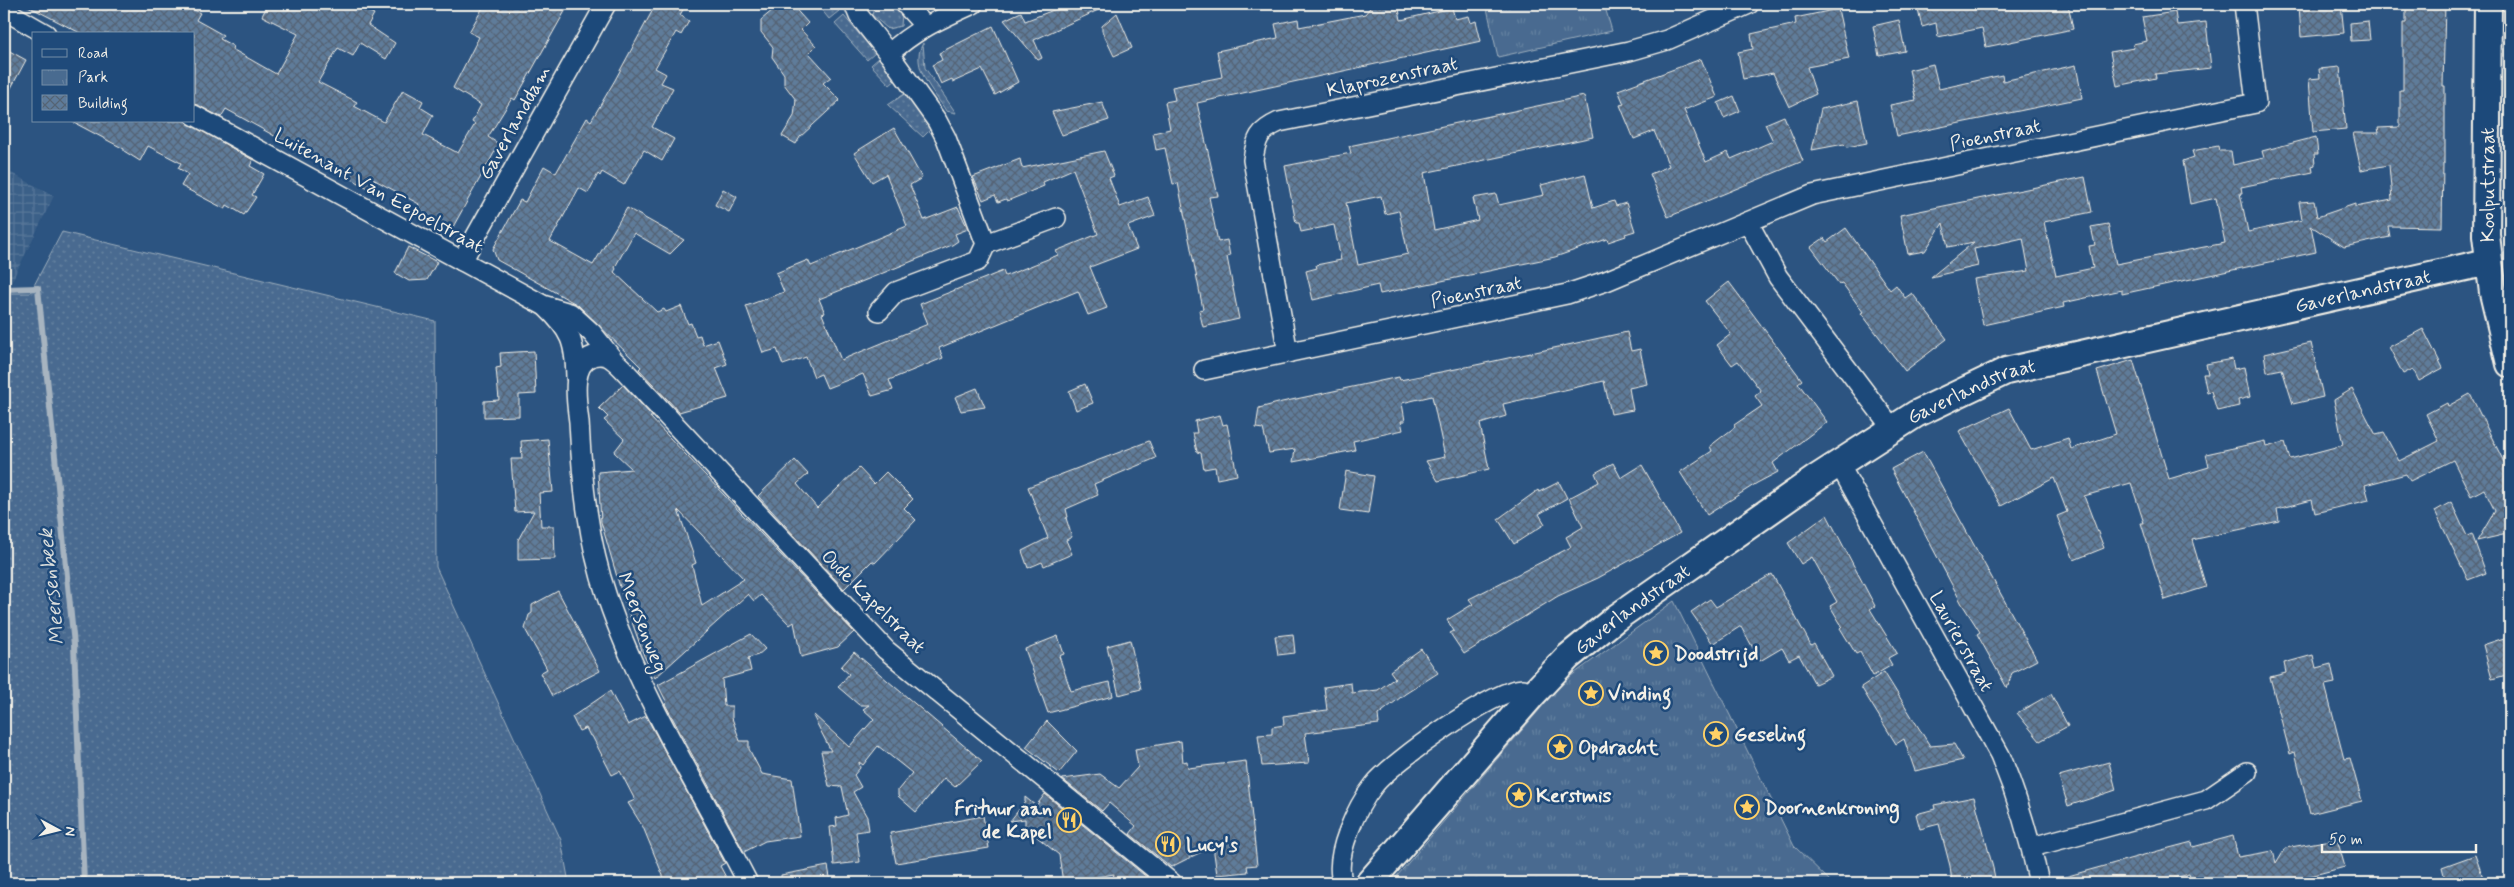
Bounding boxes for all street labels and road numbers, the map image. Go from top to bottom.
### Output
street label: Klaprozenstraat [1324,50,1460,105]
street label: Gaverlanddam [473,61,558,185]
street label: Pioenstraat [1947,113,2043,158]
street label: Luitenant Van Eepoelstraat [269,122,488,260]
street label: Koolputstraat [2475,128,2502,242]
street label: Gaverlandstraat [2292,263,2433,320]
street label: Pioenstraat [1428,270,1524,315]
street label: Gaverlandstraat [1902,353,2038,432]
street label: Oude Kapelstraat [815,544,931,660]
street label: Gaverlandstraat [1569,558,1696,662]
street label: Meersenweg [609,569,673,677]
street label: Laurierstraat [1922,587,1999,697]

